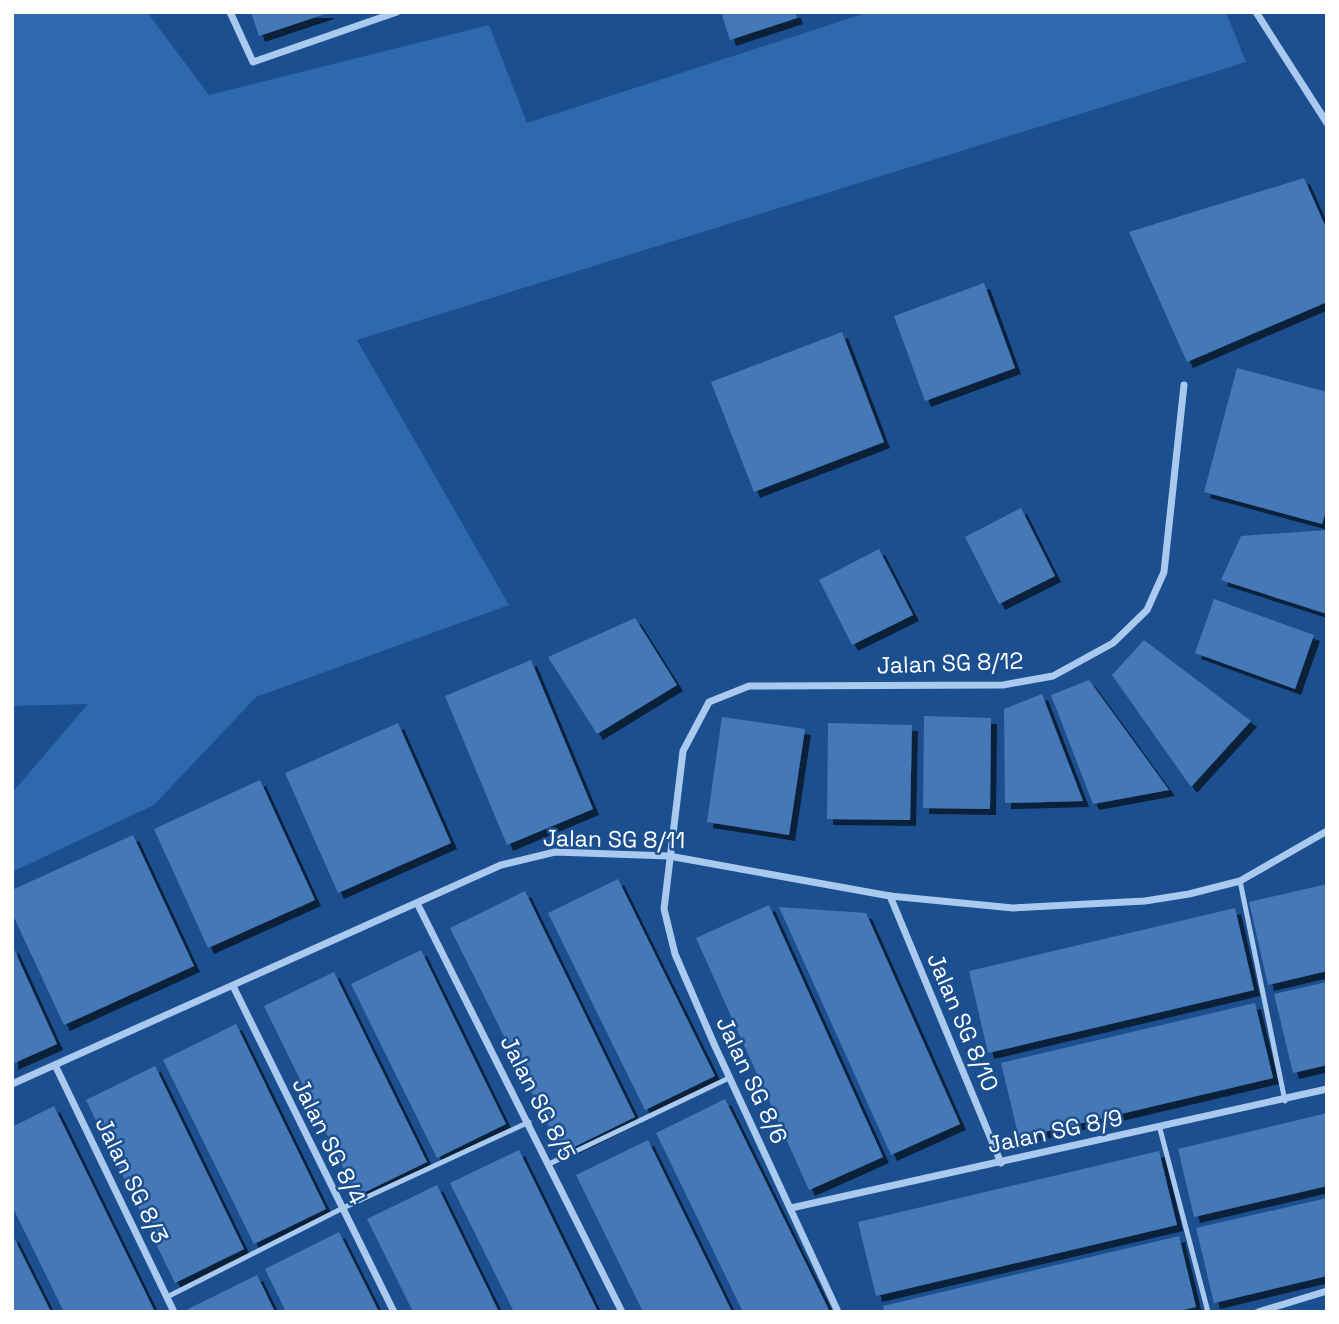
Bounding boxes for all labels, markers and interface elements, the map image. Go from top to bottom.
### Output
street label: Jalan SG 8/12 [876,645,1024,681]
street label: Jalan SG 8/11 [543,823,685,855]
street label: Jalan SG 8/10 [920,948,1006,1096]
street label: Jalan SG 8/6 [709,1011,795,1149]
street label: Jalan SG 8/5 [494,1030,582,1166]
street label: Jalan SG 8/4 [285,1073,373,1209]
street label: Jalan SG 8/9 [985,1102,1125,1160]
street label: Jalan SG 8/3 [88,1112,176,1248]

